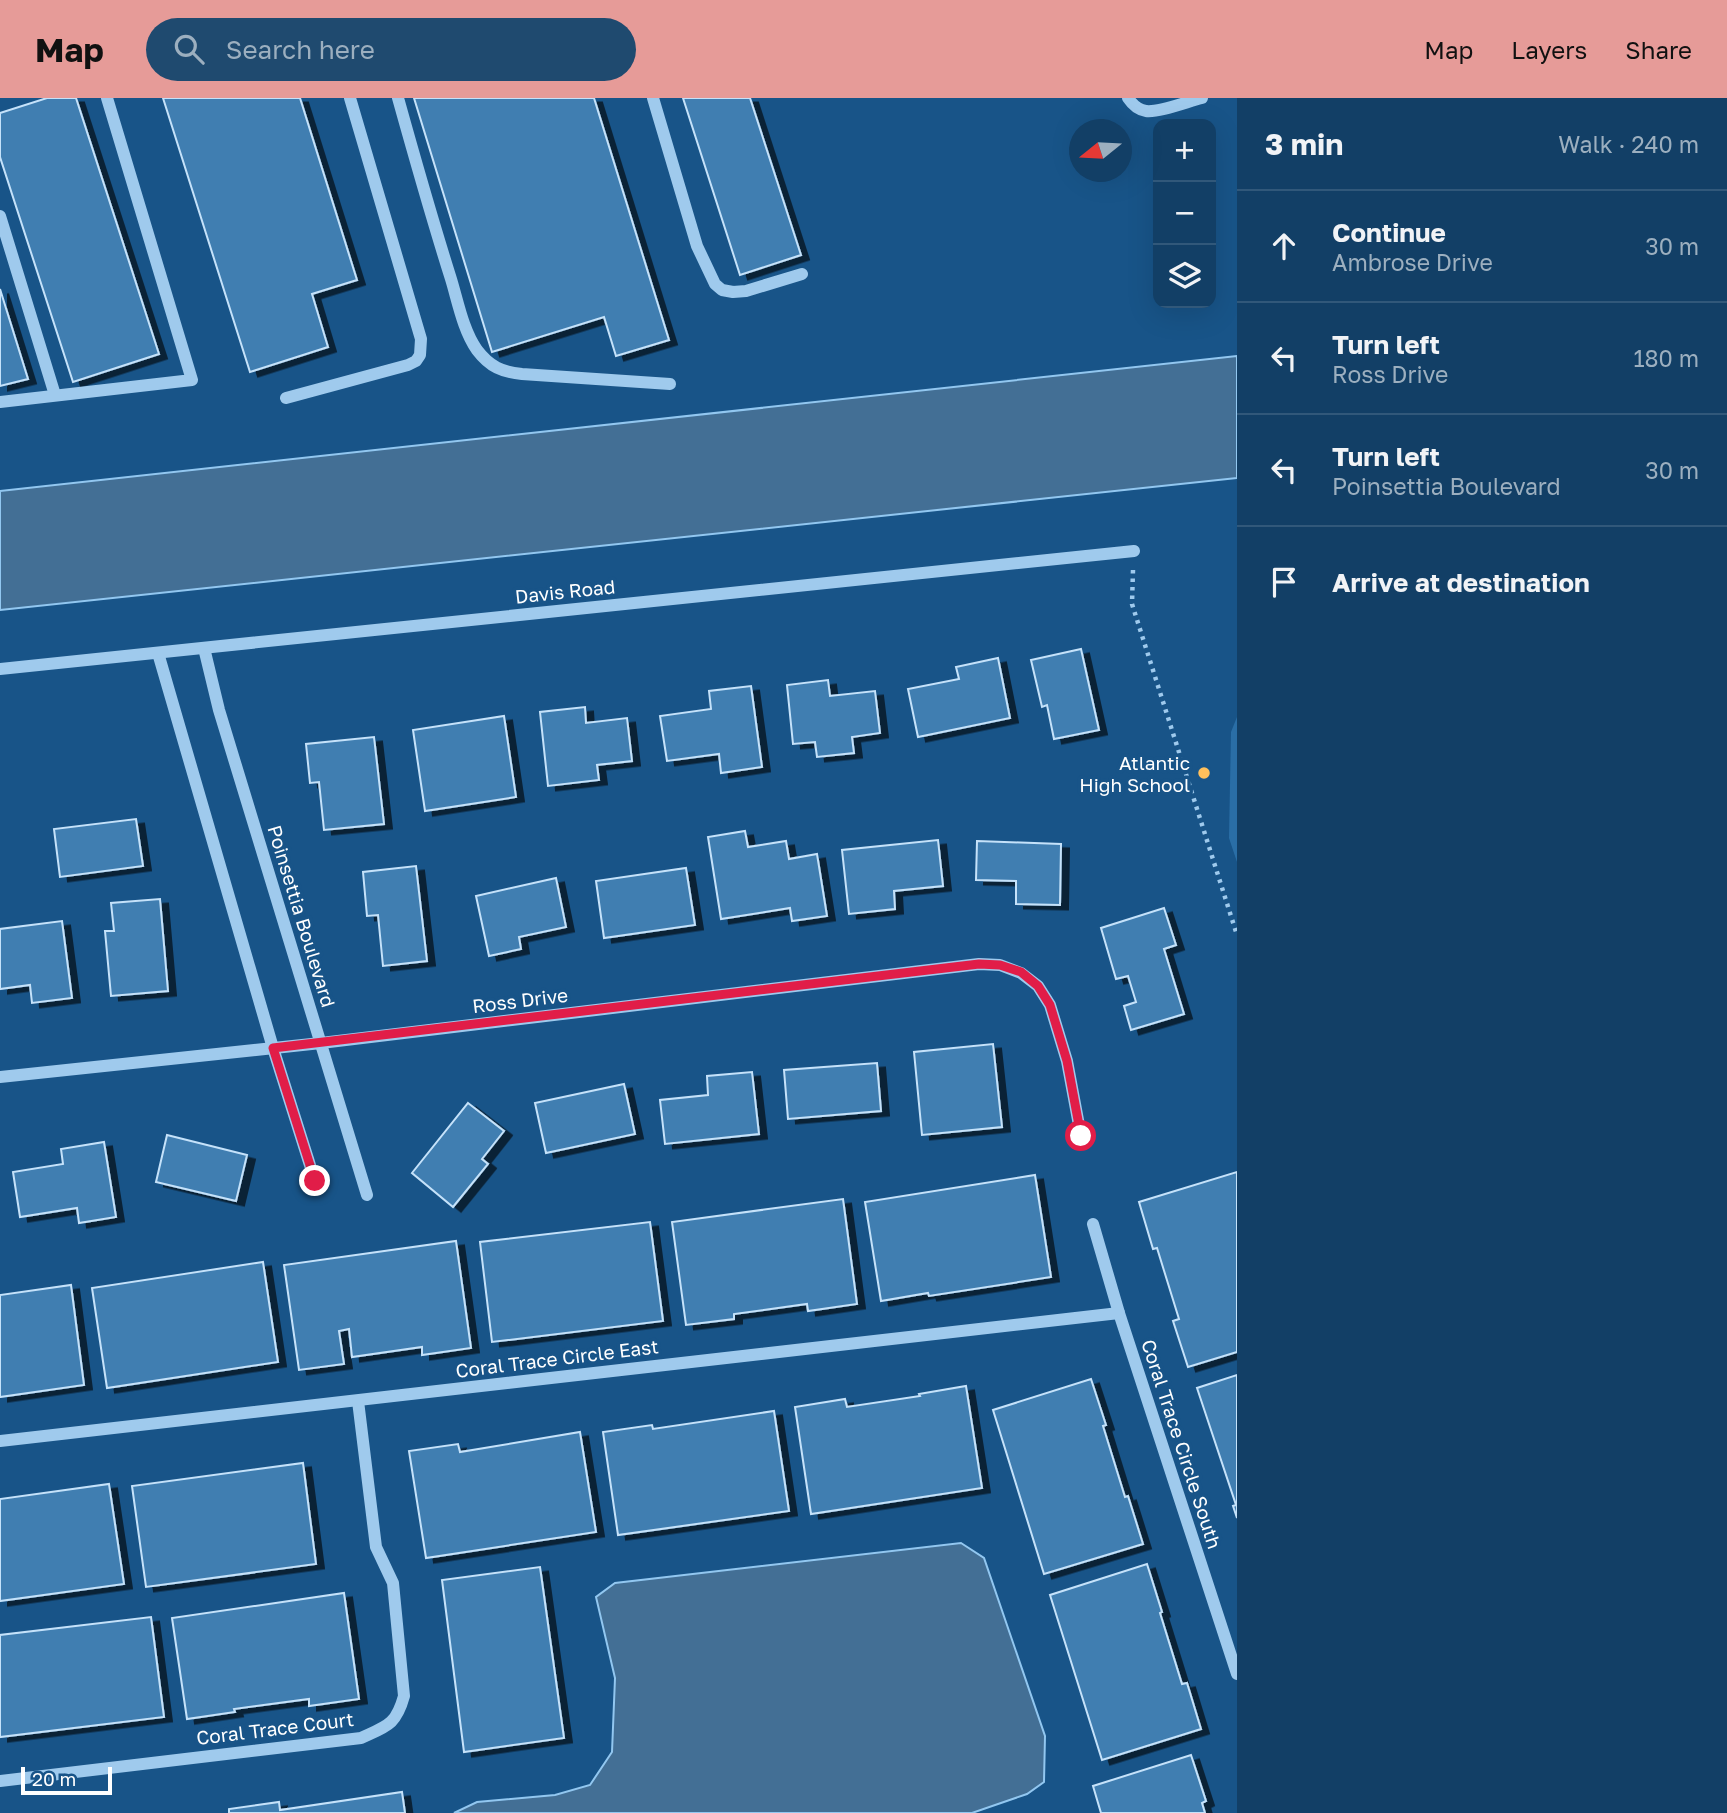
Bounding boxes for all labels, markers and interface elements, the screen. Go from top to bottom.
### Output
search box [146,18,636,81]
text: Map [35,30,104,69]
icon: search [170,30,208,68]
text: Search here [226,34,375,65]
text: Map [1424,35,1473,64]
text: Layers [1511,35,1587,64]
text: Share [1625,35,1692,64]
north arrow [1069,119,1132,182]
map controls [1153,119,1216,308]
button: + [1153,119,1216,182]
text: 3 min [1265,126,1343,162]
text: Walk · 240 m [1558,130,1699,158]
button: − [1153,182,1216,245]
text: Continue [1332,217,1446,248]
icon: ahead [1265,227,1303,265]
text: 30 m [1645,232,1699,260]
button: layers [1153,245,1216,308]
text: Ambrose Drive [1332,248,1493,276]
text: Turn left [1332,329,1440,360]
icon: left [1265,339,1303,377]
text: 180 m [1633,344,1699,372]
text: Ross Drive [1332,360,1448,388]
text: Turn left [1332,441,1440,472]
icon: left [1265,451,1303,489]
text: 30 m [1645,456,1699,484]
text: Poinsettia Boulevard [1332,472,1561,500]
icon: arrive [1265,563,1303,601]
text: Arrive at destination [1332,567,1590,598]
street label: Davis Road [514,574,616,608]
place label: Atlantic High School [1079,751,1190,796]
marker: Atlantic High School [1196,765,1212,781]
street label: Poinsettia Boulevard [263,822,341,1010]
street label: Ross Drive [471,983,569,1017]
route start [1065,1120,1096,1151]
route end [299,1165,330,1196]
street label: Coral Trace Circle East [454,1334,660,1382]
street label: Coral Trace Circle South [1137,1336,1227,1552]
street label: Coral Trace Court [195,1707,355,1749]
scale bar [21,1764,112,1796]
text: 20 m [32,1767,76,1790]

